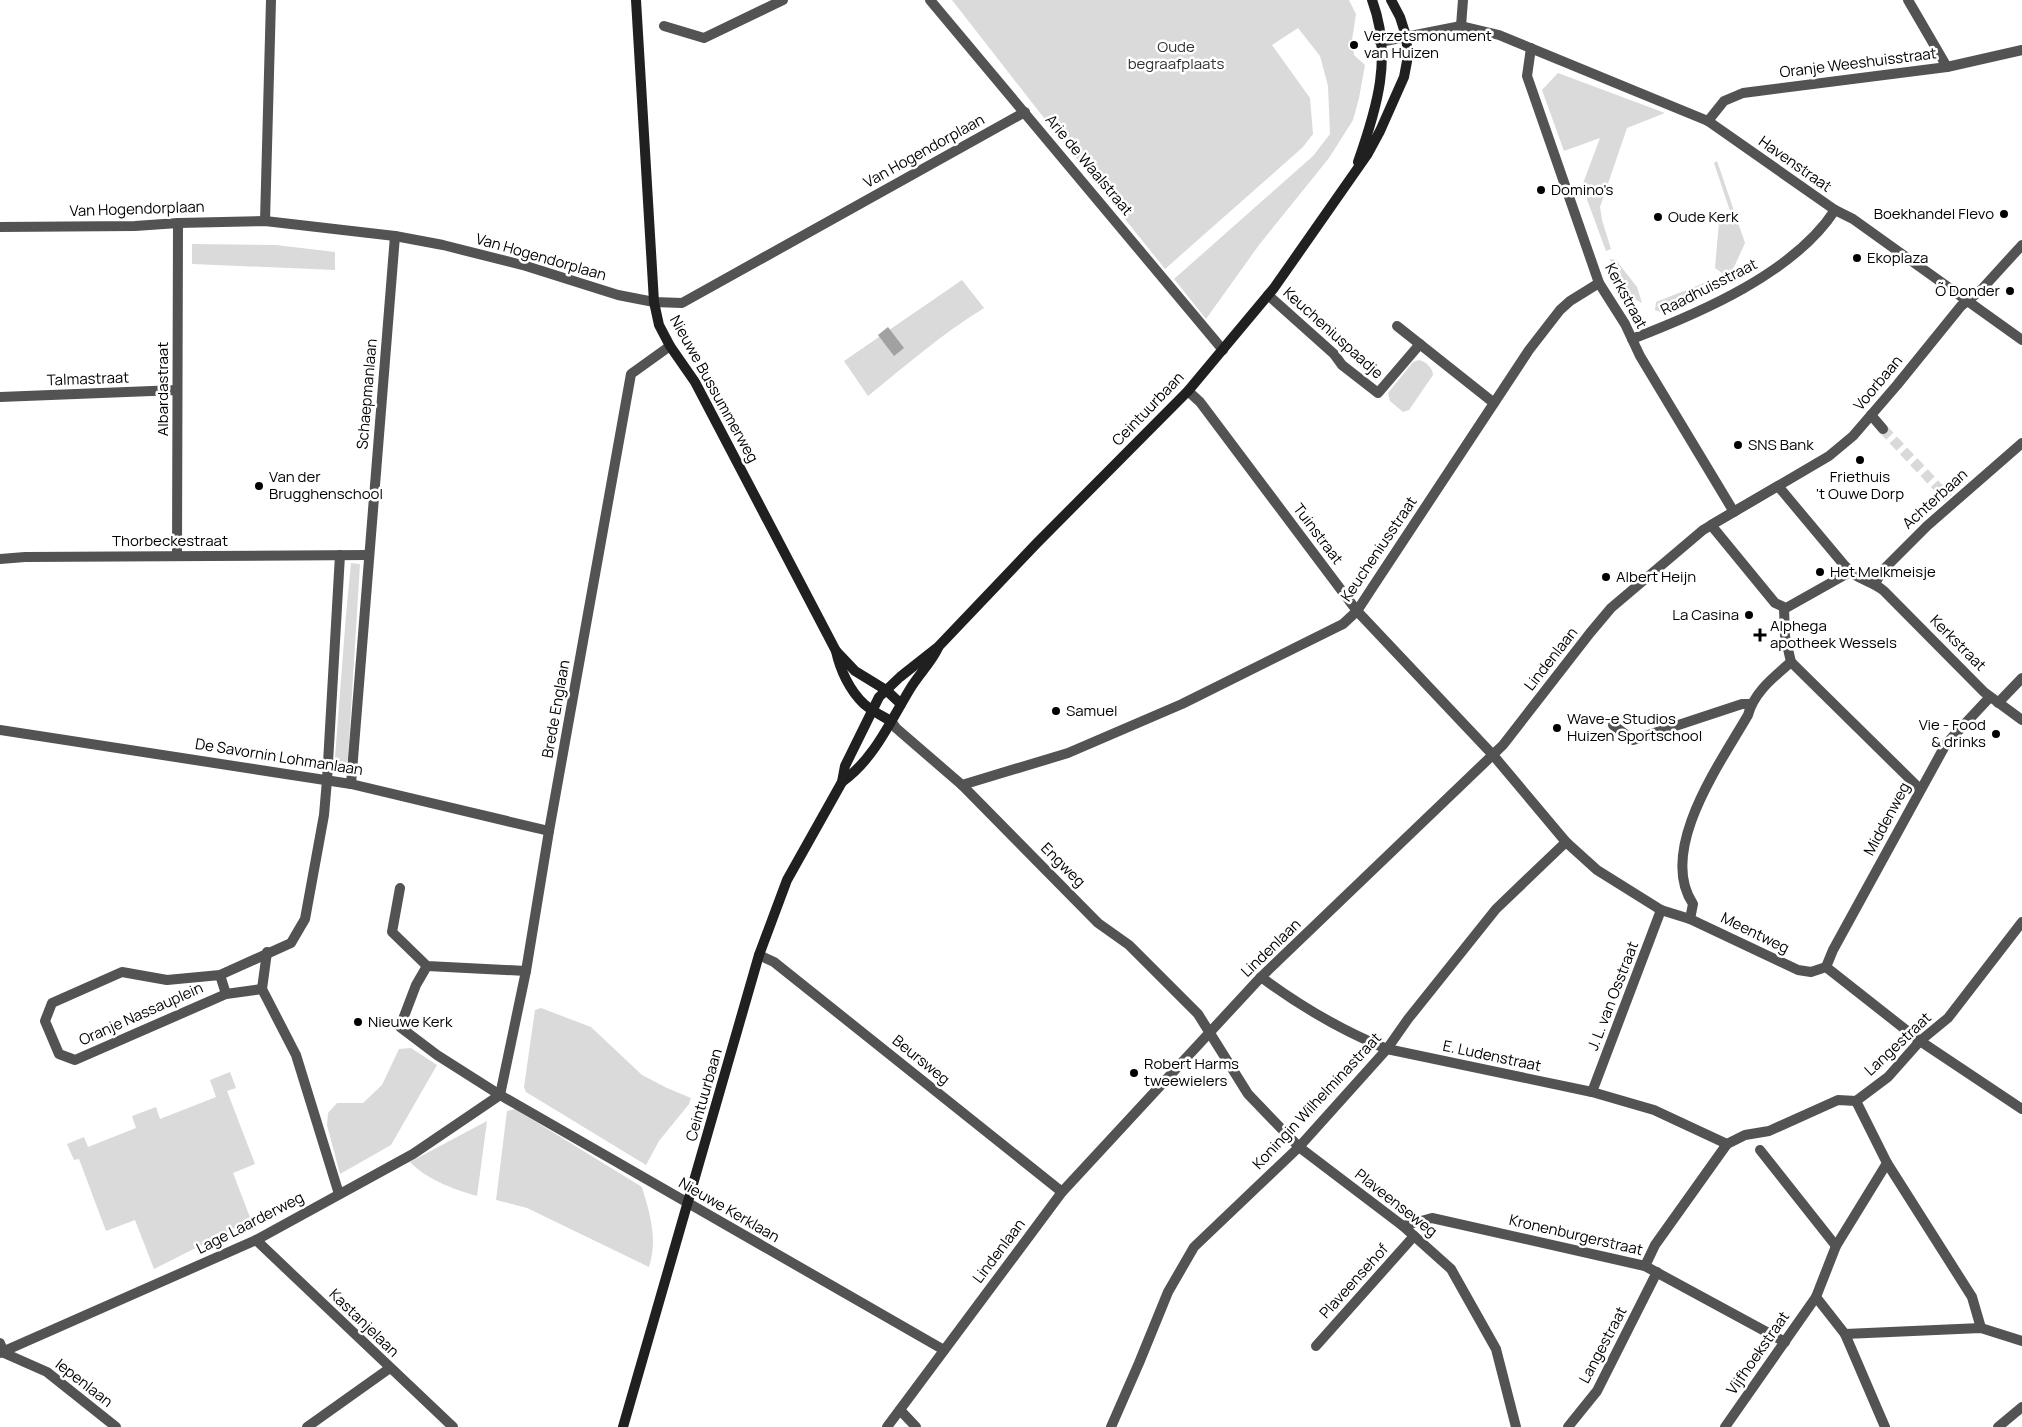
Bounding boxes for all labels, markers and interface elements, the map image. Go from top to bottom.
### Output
place label: Verzetsmonument van Huizen [1364,25,1492,63]
park label: Oude begraafplaats [1128,36,1224,74]
marker: Verzetsmonument van Huizen [1348,39,1360,51]
street label: Oranje Weeshuisstraat [1778,42,1938,83]
street label: Van Hogendorplaan [860,109,988,193]
street label: Arie de Waalstraat [1041,110,1138,220]
street label: Havenstraat [1755,131,1836,196]
place label: Domino's [1551,179,1613,200]
marker: Domino's [1535,184,1547,196]
street label: Van Hogendorplaan [69,196,205,221]
place label: Boekhandel Flevo [1874,203,1994,224]
place label: Oude Kerk [1668,206,1739,227]
marker: Boekhandel Flevo [1998,208,2010,220]
marker: Oude Kerk [1652,211,1664,223]
street label: Van Hogendorplaan [473,228,609,285]
place label: Ekoplaza [1867,247,1928,268]
marker: Ekoplaza [1851,252,1863,264]
street label: Raadhuisstraat [1657,253,1761,320]
street label: Kerkstraat [1600,259,1652,332]
place label: Õ Donder [1935,280,2001,301]
street label: Keucheniuspaadje [1279,282,1388,383]
marker: Õ Donder [2004,285,2016,297]
street label: Nieuwe Bussummerweg [665,311,764,466]
street label: Schaepmanlaan [351,338,382,450]
street label: Albardastraat [152,342,173,436]
street label: Voorbaan [1848,351,1907,415]
street label: Talmastraat [46,367,130,390]
street label: Ceintuurbaan [1107,367,1188,450]
place label: SNS Bank [1748,434,1814,455]
marker: SNS Bank [1732,439,1744,451]
marker: Friethuis 't Ouwe Dorp [1854,454,1866,466]
street label: Achterbaan [1898,464,1972,534]
place label: Van der Brugghenschool [269,466,383,504]
place label: Friethuis 't Ouwe Dorp [1816,466,1904,504]
marker: Van der Brugghenschool [253,480,265,492]
street label: Keucheniusstraat [1336,492,1422,605]
street label: Tuinstraat [1289,499,1348,568]
street label: Thorbeckestraat [112,530,228,551]
place label: Het Melkmeisje [1830,561,1936,582]
place label: Albert Heijn [1616,566,1696,587]
marker: Het Melkmeisje [1814,566,1826,578]
marker: Albert Heijn [1600,571,1612,583]
place label: La Casina [1672,604,1739,625]
marker: La Casina [1743,609,1755,621]
street label: Kerkstraat [1926,610,1991,675]
place label: Alphega apotheek Wessels [1770,615,1897,653]
street label: Lindenlaan [1519,622,1582,695]
marker: Alphega apotheek Wessels [1754,629,1766,641]
street label: Brede Englaan [537,658,574,760]
place label: Samuel [1066,700,1117,721]
marker: Samuel [1050,705,1062,717]
place label: Wave-e Studios Huizen Sportschool [1567,708,1702,746]
place label: Vie - Food & drinks [1919,714,1986,752]
marker: Wave-e Studios Huizen Sportschool [1551,722,1563,734]
marker: Vie - Food & drinks [1990,728,2002,740]
street label: De Savornin Lohmanlaan [194,733,365,780]
street label: Middenweg [1858,778,1915,859]
street label: Engweg [1036,838,1090,892]
street label: Meentweg [1717,907,1793,958]
street label: Lindenlaan [1236,914,1305,981]
street label: J. L. van Osstraat [1582,938,1643,1053]
street label: Oranje Nassauplein [75,977,206,1050]
street label: Langestraat [1860,1007,1936,1080]
place label: Nieuwe Kerk [368,1011,453,1032]
marker: Nieuwe Kerk [352,1016,364,1028]
street label: Koningin Wilhelminastraat [1248,1028,1386,1174]
street label: Beursweg [888,1030,955,1089]
street label: E. Ludenstraat [1441,1035,1543,1076]
street label: Ceintuurbaan [680,1046,727,1144]
place label: Robert Harms tweewielers [1144,1053,1239,1091]
marker: Robert Harms tweewielers [1128,1067,1140,1079]
street label: Plaveenseweg [1351,1164,1442,1241]
street label: Nieuwe Kerklaan [675,1172,784,1247]
street label: Lage Laarderweg [192,1186,307,1259]
street label: Kronenburgerstraat [1507,1209,1645,1260]
street label: Lindenlaan [968,1214,1030,1287]
street label: Plaveensehof [1314,1238,1393,1323]
street label: Kastanjelaan [325,1284,404,1361]
street label: Langestraat [1574,1303,1632,1387]
street label: Vijfhoekstraat [1721,1307,1794,1399]
street label: Iepenlaan [51,1354,117,1412]

